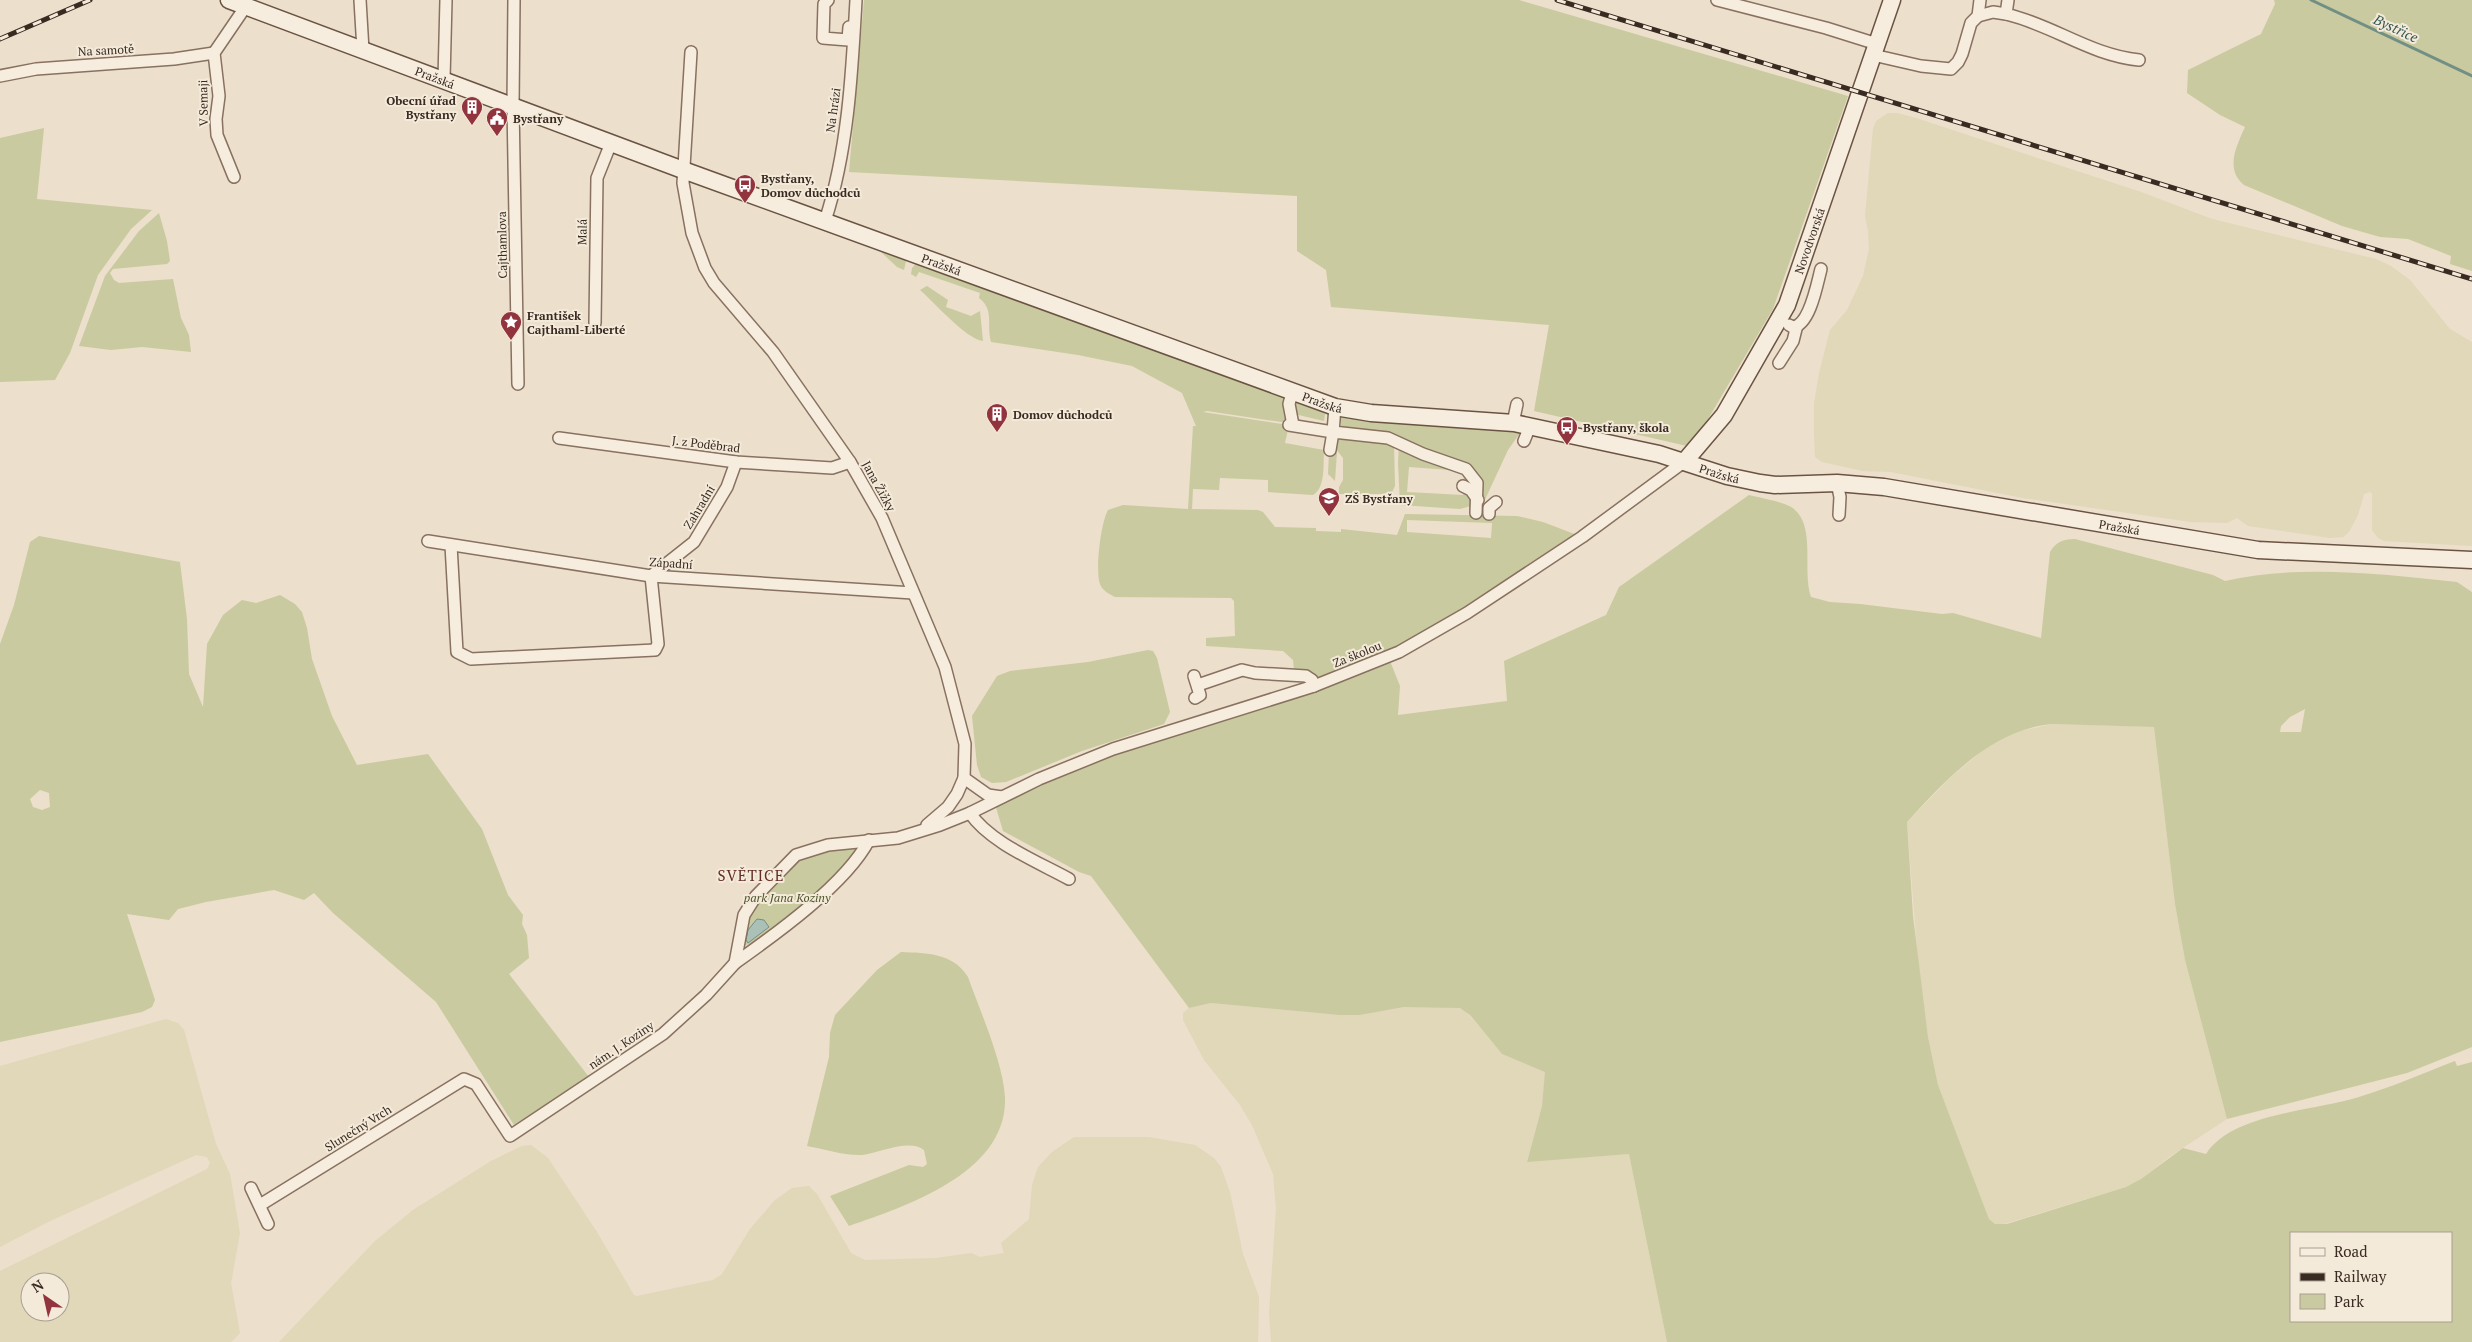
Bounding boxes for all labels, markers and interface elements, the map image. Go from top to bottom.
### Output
water label: Bystřice [2370,9,2422,47]
street label: Na samotě [77,41,135,59]
street label: Pražská [413,63,457,91]
street label: V Semaji [195,79,211,126]
street label: Na hrázi [822,86,844,133]
place label: Obecní úřad Bystřany [386,93,457,122]
building icon: Obecní úřad Bystřany [460,95,484,126]
public building icon: Bystřany [485,106,509,137]
place label: Bystřany [513,111,564,126]
place label: Bystřany, Domov důchodců [761,171,861,200]
bus stop icon: Bystřany, Domov důchodců [733,173,757,204]
street label: Novodvorská [1791,206,1827,276]
street label: Cajthamlova [494,211,510,279]
street label: Malá [574,219,590,245]
street label: Pražská [920,250,964,278]
place label: František Cajthaml-Liberté [527,308,626,337]
place icon: František Cajthaml-Liberté [499,310,523,341]
street label: Pražská [1300,388,1343,416]
building icon: Domov důchodců [985,402,1009,433]
place label: Domov důchodců [1013,407,1113,422]
bus stop icon: Bystřany, škola [1555,415,1579,446]
place label: Bystřany, škola [1583,420,1670,435]
street label: J. z Poděbrad [671,432,741,456]
street label: Jana Žižky [859,458,899,515]
street label: Pražská [1697,460,1741,486]
street label: Zahradní [680,482,718,532]
school or university icon: ZŠ Bystřany [1317,486,1341,517]
place label: ZŠ Bystřany [1345,491,1413,506]
street label: Pražská [2098,516,2141,537]
street label: Západní [649,554,694,572]
street label: Za školou [1330,637,1384,671]
district label: SVĚTICE [718,865,785,885]
park label: park Jana Koziny [744,890,831,905]
street label: nám. J. Koziny [585,1017,657,1072]
street label: Slunečný Vrch [322,1102,394,1154]
legend [2290,1232,2452,1322]
text: Road [2334,1241,2367,1261]
text: Railway [2334,1266,2387,1286]
north arrow [20,1272,70,1322]
text: N [28,1275,47,1297]
text: Park [2334,1291,2364,1311]

